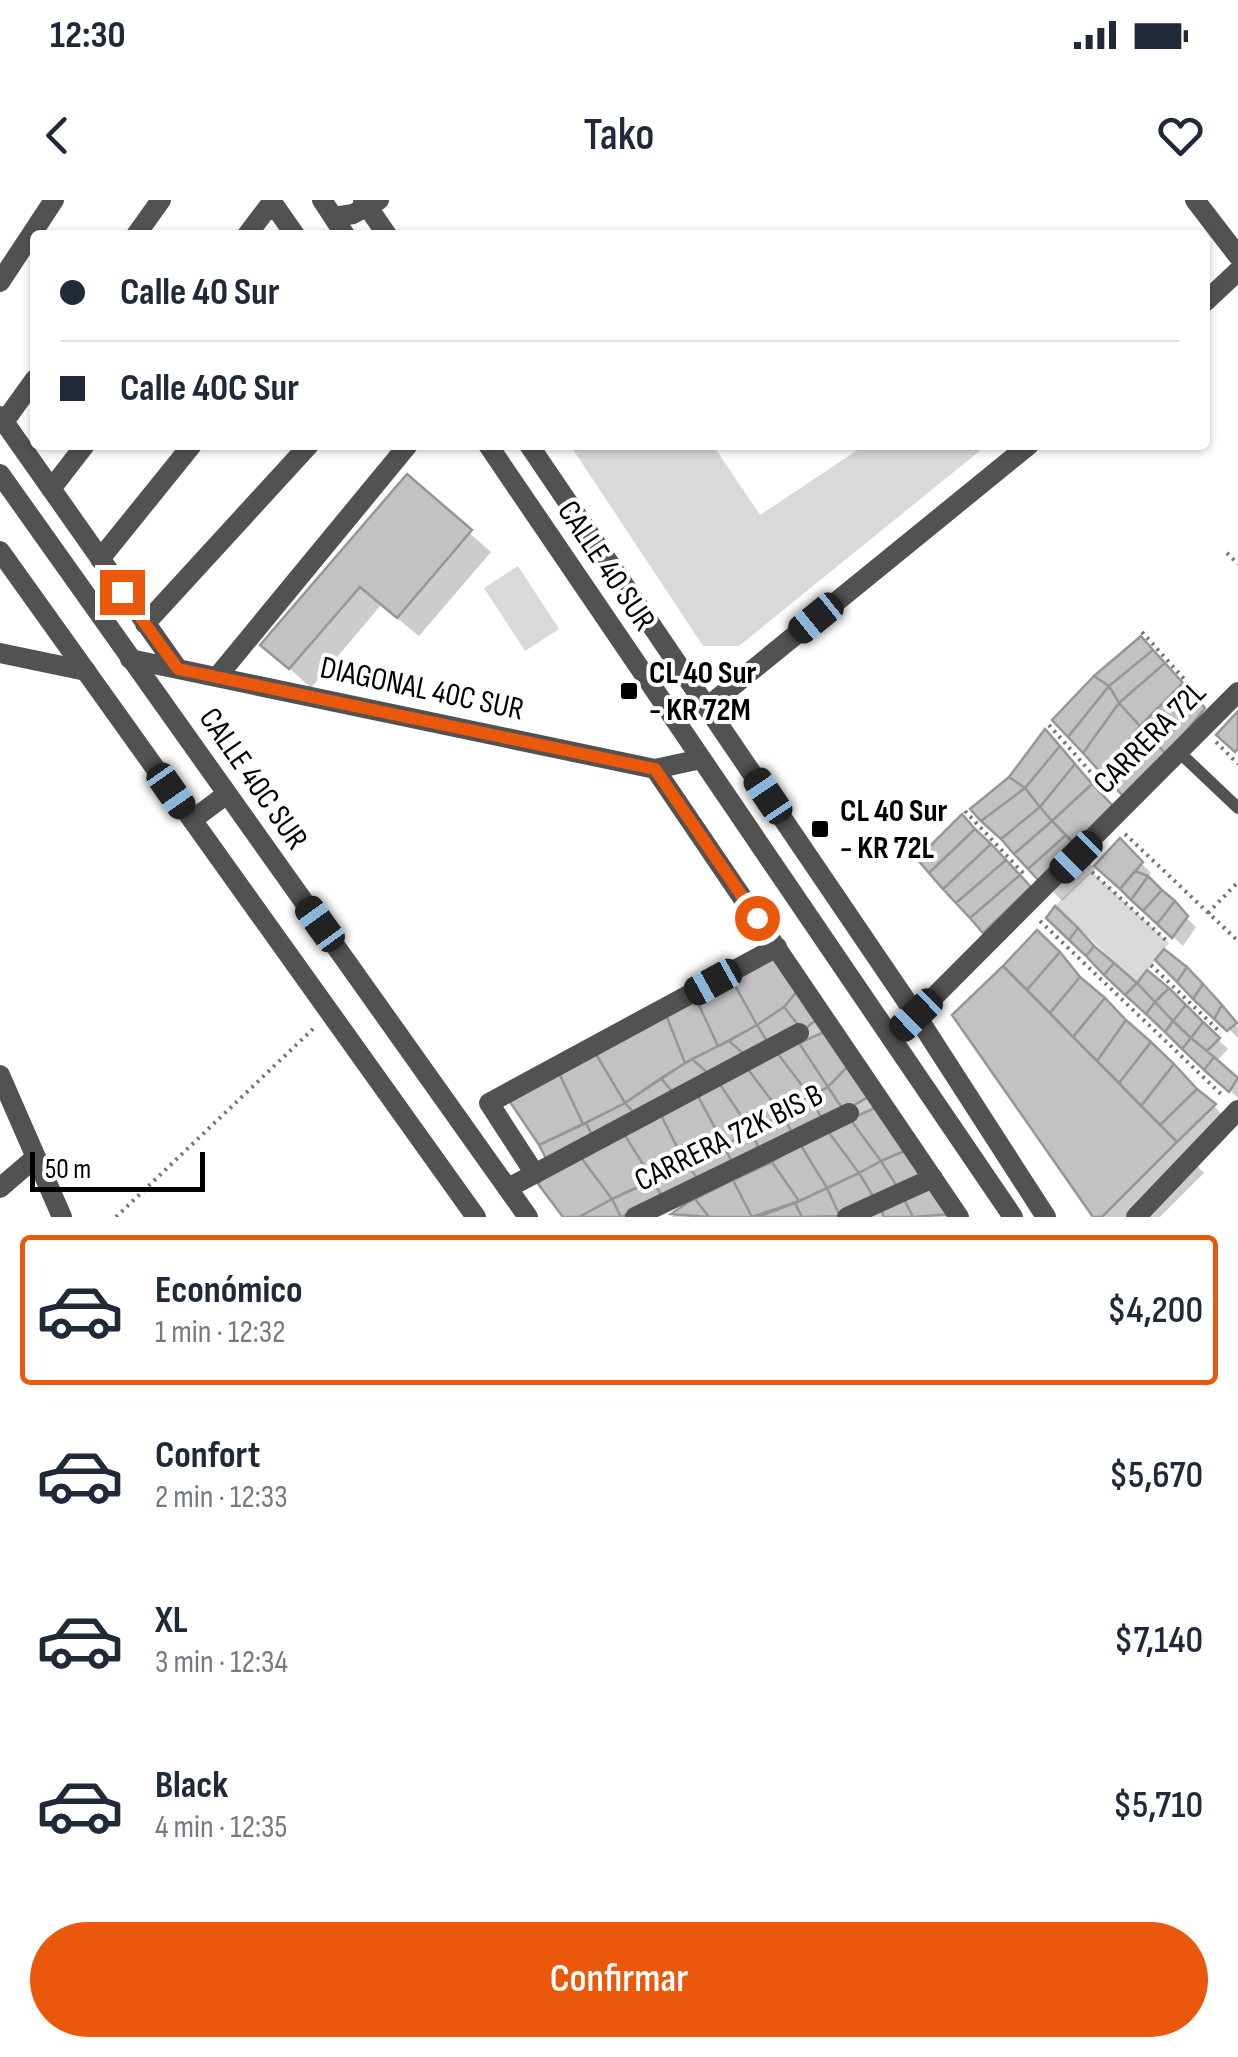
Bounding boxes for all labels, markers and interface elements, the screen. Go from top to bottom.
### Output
text: 12:30 [50,13,126,58]
icon: back [30,108,85,163]
text: Tako [584,108,654,163]
icon: heart [1153,108,1208,163]
text: Calle 40 Sur [120,270,279,315]
text: Calle 40C Sur [120,366,299,411]
street label: CALLE 40 SUR [548,494,664,638]
route end [100,570,145,615]
car [783,587,849,649]
street label: DIAGONAL 40C SUR [317,648,527,730]
place label: CL 40 Sur - KR 72M [649,654,757,730]
street label: CARRERA 72L [1086,674,1214,802]
marker: CL 40 Sur - KR 72M [618,680,640,702]
street label: CALLE 40C SUR [190,701,316,857]
car [142,758,200,824]
car [739,763,797,829]
place label: CL 40 Sur - KR 72L [840,792,948,868]
marker: CL 40 Sur - KR 72L [809,818,831,840]
car [1044,825,1108,889]
car [290,891,350,957]
route start [735,896,780,941]
car [679,954,747,1010]
car [884,983,948,1047]
street label: CARRERA 72K BIS B [628,1076,830,1200]
scale bar [30,1147,205,1191]
text: 50 m [45,1153,91,1186]
icon: car [35,1265,125,1355]
text: Económico [155,1268,303,1313]
text: $4,200 [1107,1288,1203,1333]
text: 1 min · 12:32 [155,1313,285,1352]
icon: car [35,1430,125,1520]
text: Confort [155,1433,260,1478]
text: $5,670 [1109,1453,1203,1498]
text: 2 min · 12:33 [155,1478,288,1517]
icon: car [35,1595,125,1685]
text: XL [155,1598,188,1643]
text: $7,140 [1114,1618,1203,1663]
text: 3 min · 12:34 [155,1643,288,1682]
icon: car [35,1760,125,1850]
text: Black [155,1763,228,1808]
text: $5,710 [1113,1783,1203,1828]
text: 4 min · 12:35 [155,1808,287,1847]
button: Confirmar [30,1922,1208,2037]

